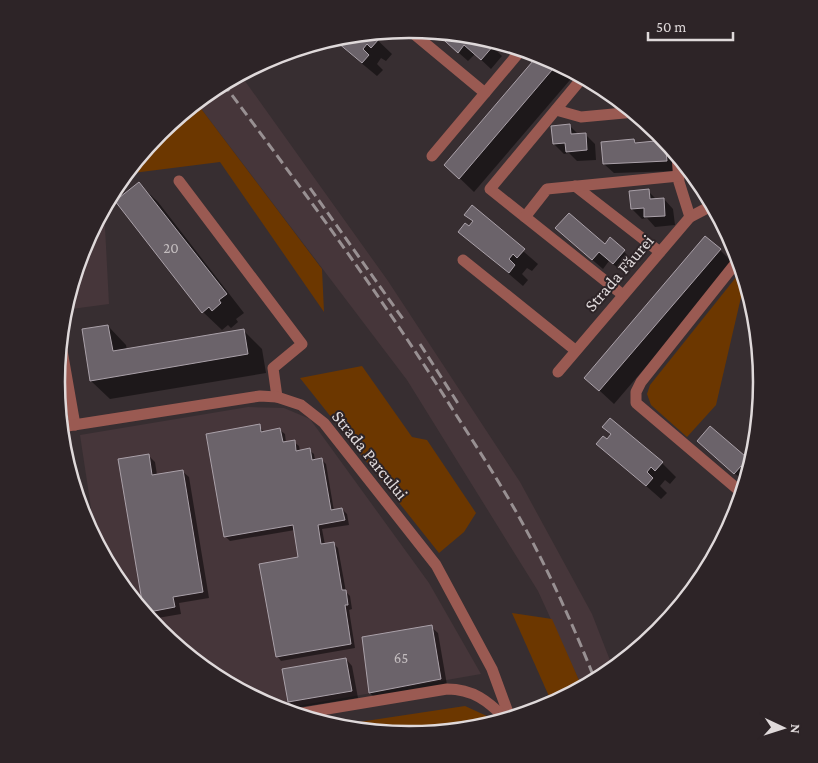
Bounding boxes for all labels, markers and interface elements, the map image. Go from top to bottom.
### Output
scale bar [648,10,733,42]
text: 50 m [656,19,686,35]
street label: Strada Făurei [580,230,658,315]
house number: 20 [163,240,179,256]
street label: Strada Parcului [328,406,412,504]
house number: 65 [394,650,408,666]
north arrow [758,703,808,753]
text: N [788,724,804,735]

